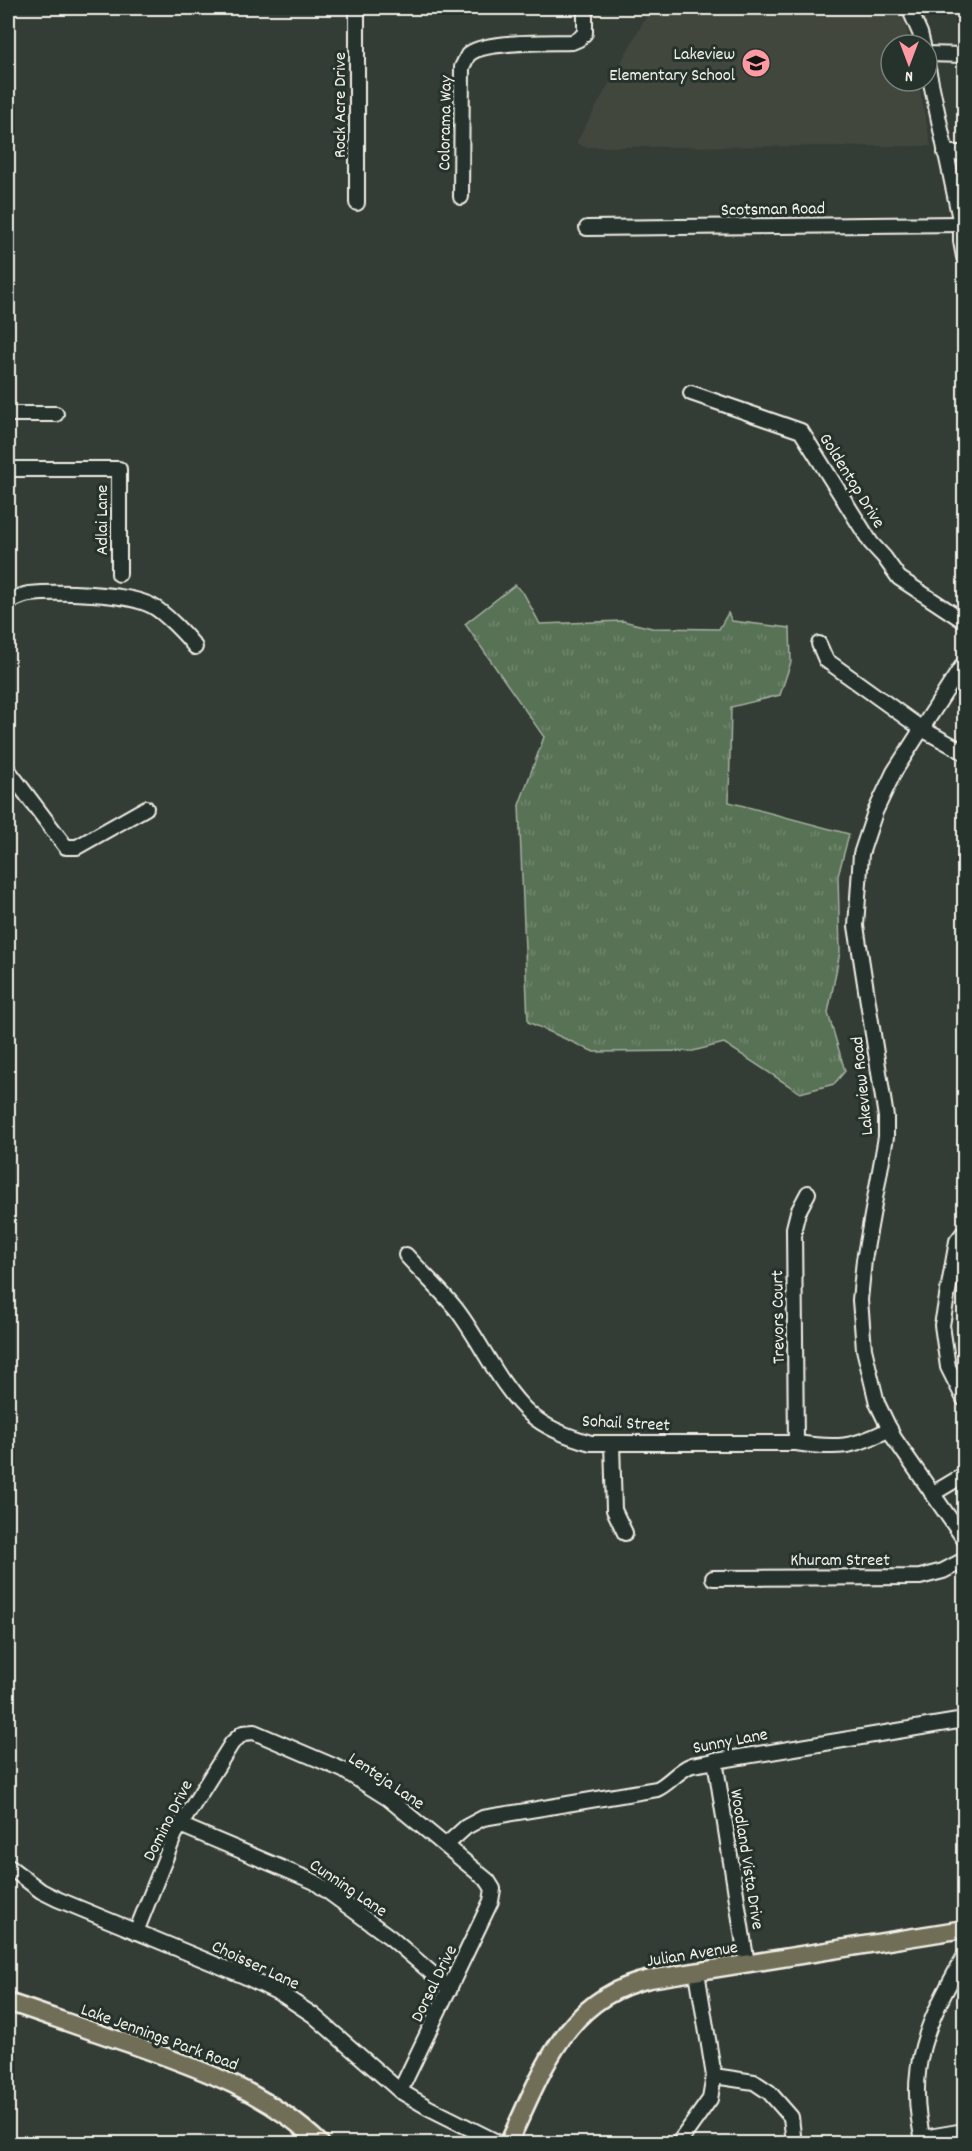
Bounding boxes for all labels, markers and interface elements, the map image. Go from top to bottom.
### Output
north arrow [879,33,939,93]
place label: Lakeview Elementary School [609,43,736,89]
school or university icon: Lakeview Elementary School [740,47,772,79]
street label: Rock Acre Drive [329,52,354,158]
text: N [905,64,913,87]
street label: Colorama Way [433,74,460,171]
street label: Scotsman Road [721,197,825,224]
street label: Goldentop Drive [812,429,890,534]
street label: Adlai Lane [91,485,116,555]
street label: Lakeview Road [846,1035,881,1136]
street label: Trevors Court [766,1270,793,1364]
street label: Sohail Street [581,1410,671,1439]
street label: Khuram Street [790,1549,890,1574]
street label: Sunny Lane [691,1723,770,1762]
street label: Lenteja Lane [342,1747,429,1817]
street label: Domino Drive [138,1776,200,1866]
street label: Woodland Vista Drive [722,1787,769,1931]
street label: Cunning Lane [304,1854,392,1924]
street label: Choisser Lane [207,1935,303,1998]
street label: Julian Avenue [645,1936,740,1975]
street label: Dorsal Drive [406,1941,465,2027]
street label: Lake Jennings Park Road [77,1998,241,2078]

